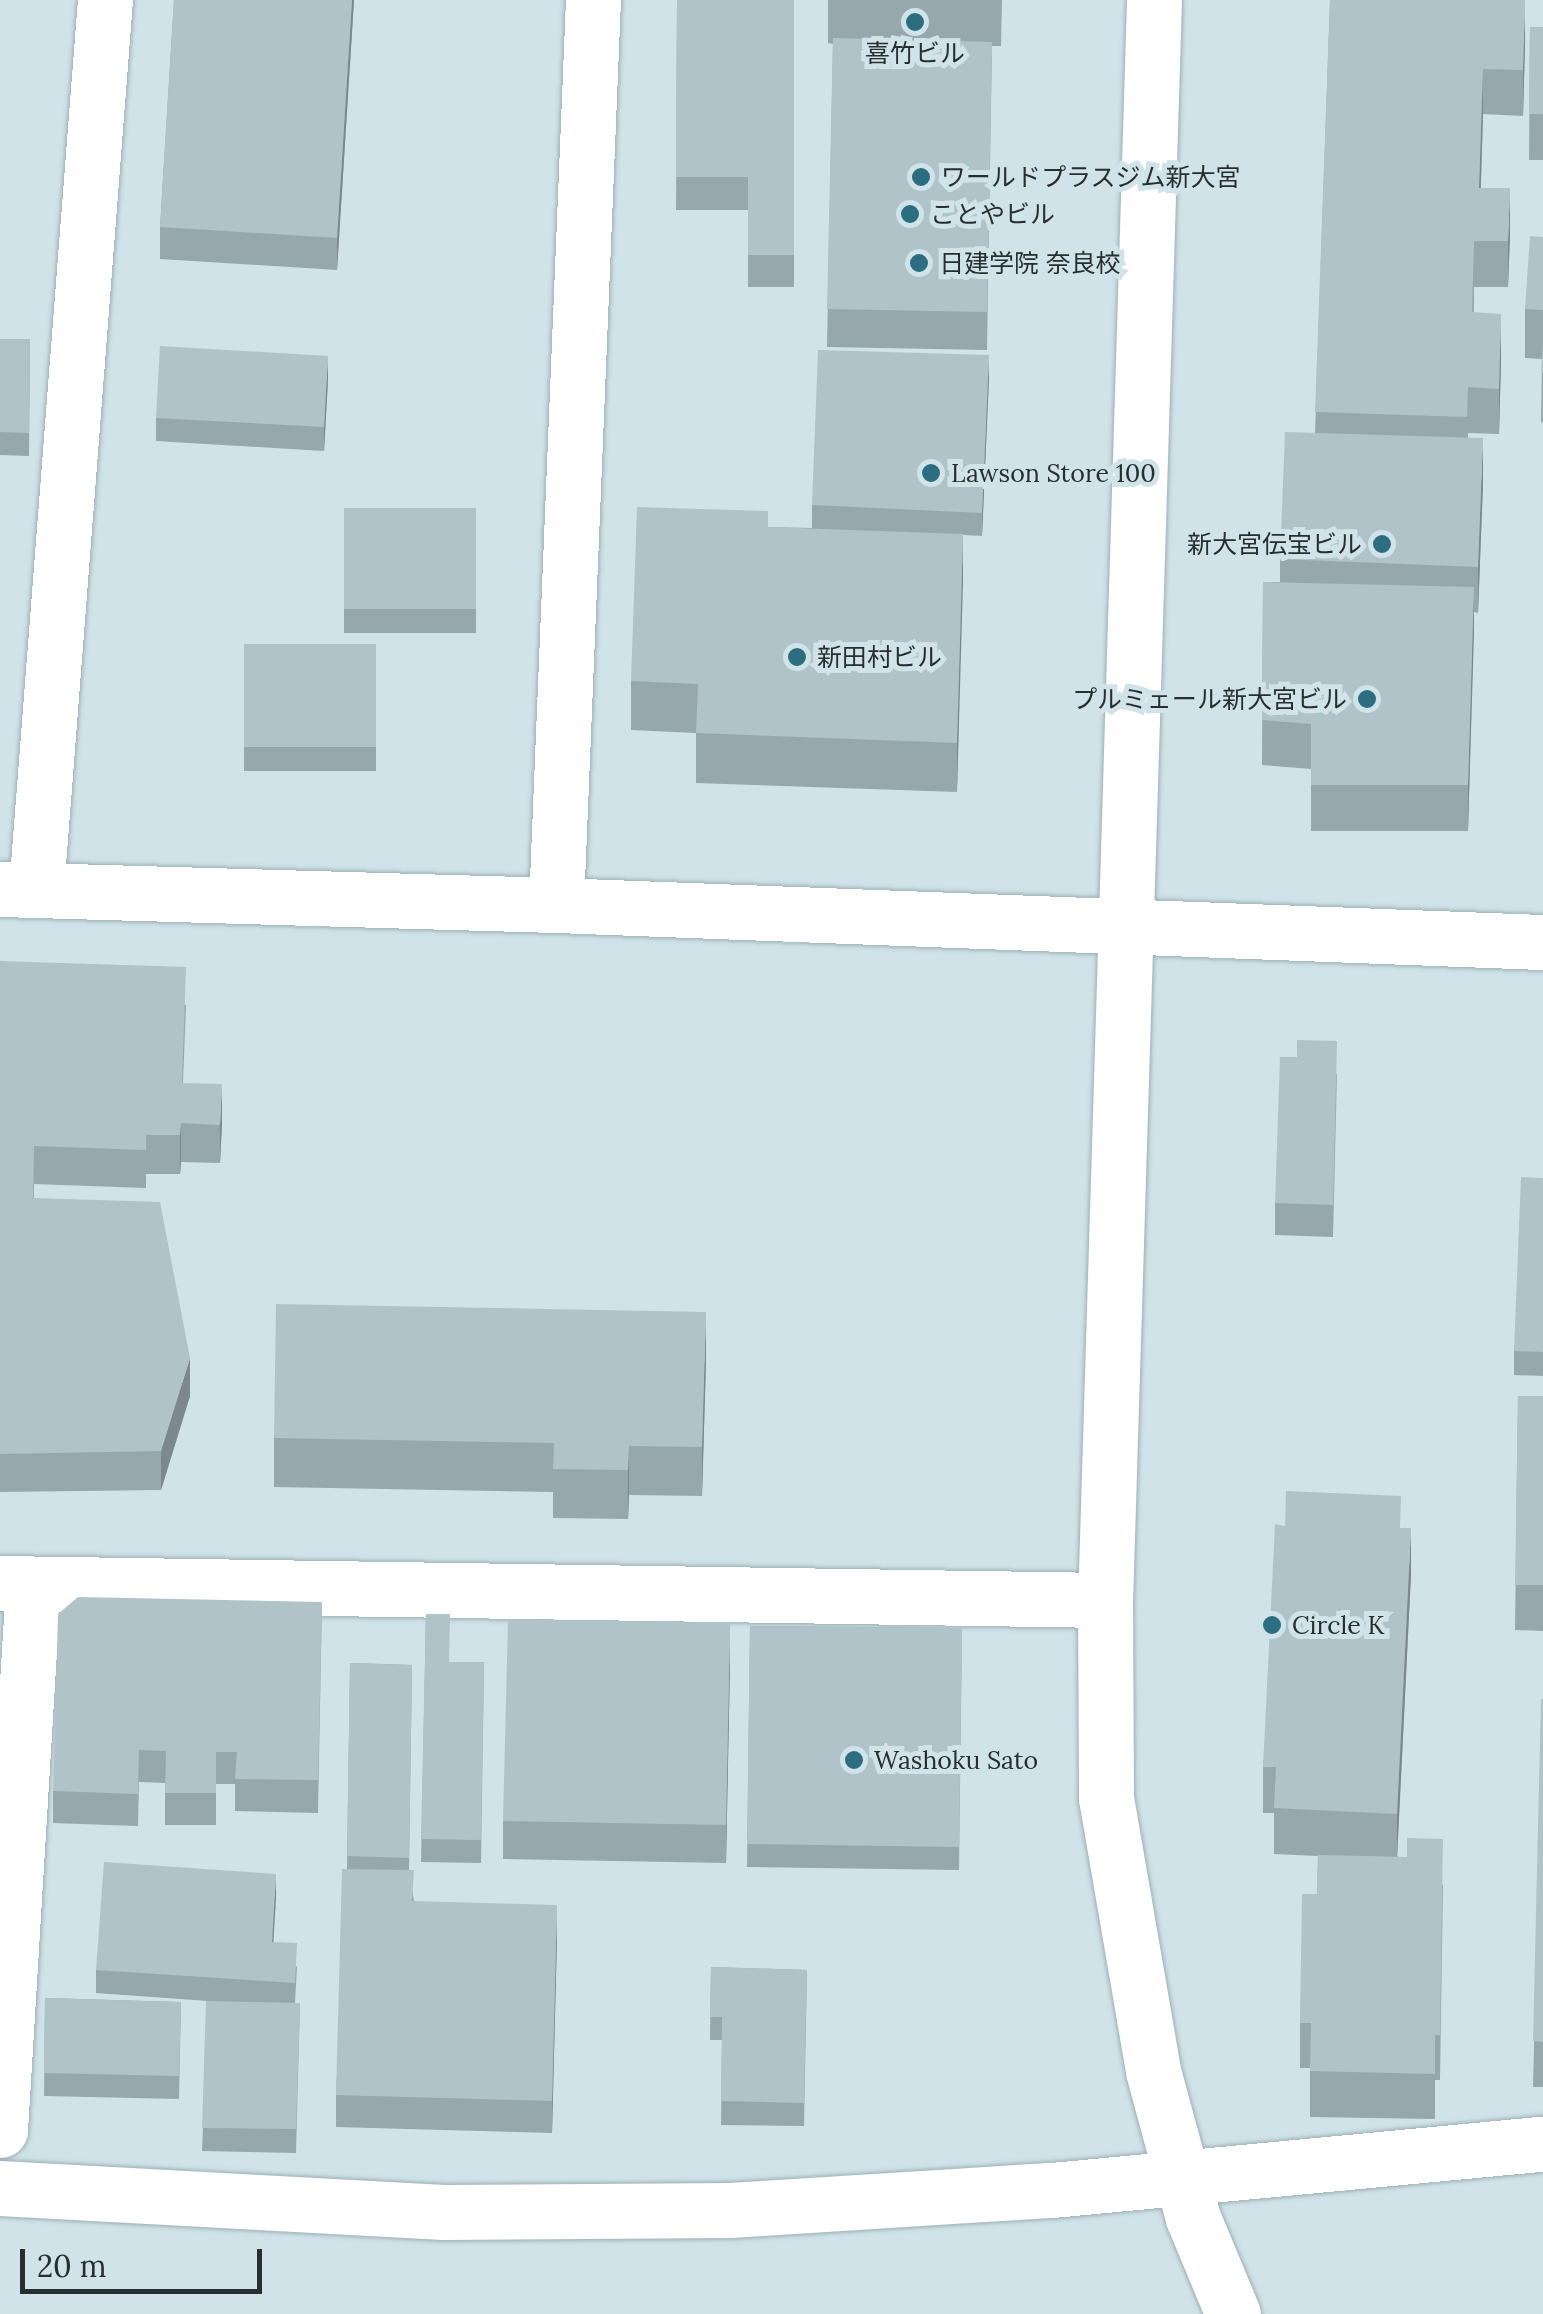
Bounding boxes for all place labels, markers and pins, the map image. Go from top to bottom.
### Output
marker: 喜竹ビル [904,11,926,33]
place label: 喜竹ビル [865,38,965,68]
place label: ワールドプラスジム新大宮 [941,162,1241,192]
marker: ワールドプラスジム新大宮 [910,166,932,188]
place label: ことやビル [930,199,1055,229]
marker: ことやビル [899,203,921,225]
place label: 日建学院 奈良校 [939,248,1121,278]
marker: 日建学院 奈良校 [908,252,930,274]
place label: Lawson Store 100 [951,458,1156,488]
marker: Lawson Store 100 [920,462,942,484]
place label: 新大宮伝宝ビル [1187,529,1362,559]
marker: 新大宮伝宝ビル [1371,533,1393,555]
place label: 新田村ビル [817,642,942,672]
marker: 新田村ビル [786,646,808,668]
place label: プルミェール新大宮ビル [1072,684,1347,714]
marker: プルミェール新大宮ビル [1356,688,1378,710]
place label: Circle K [1292,1610,1384,1640]
marker: Circle K [1261,1614,1283,1636]
place label: Washoku Sato [874,1745,1038,1775]
marker: Washoku Sato [843,1749,865,1771]

